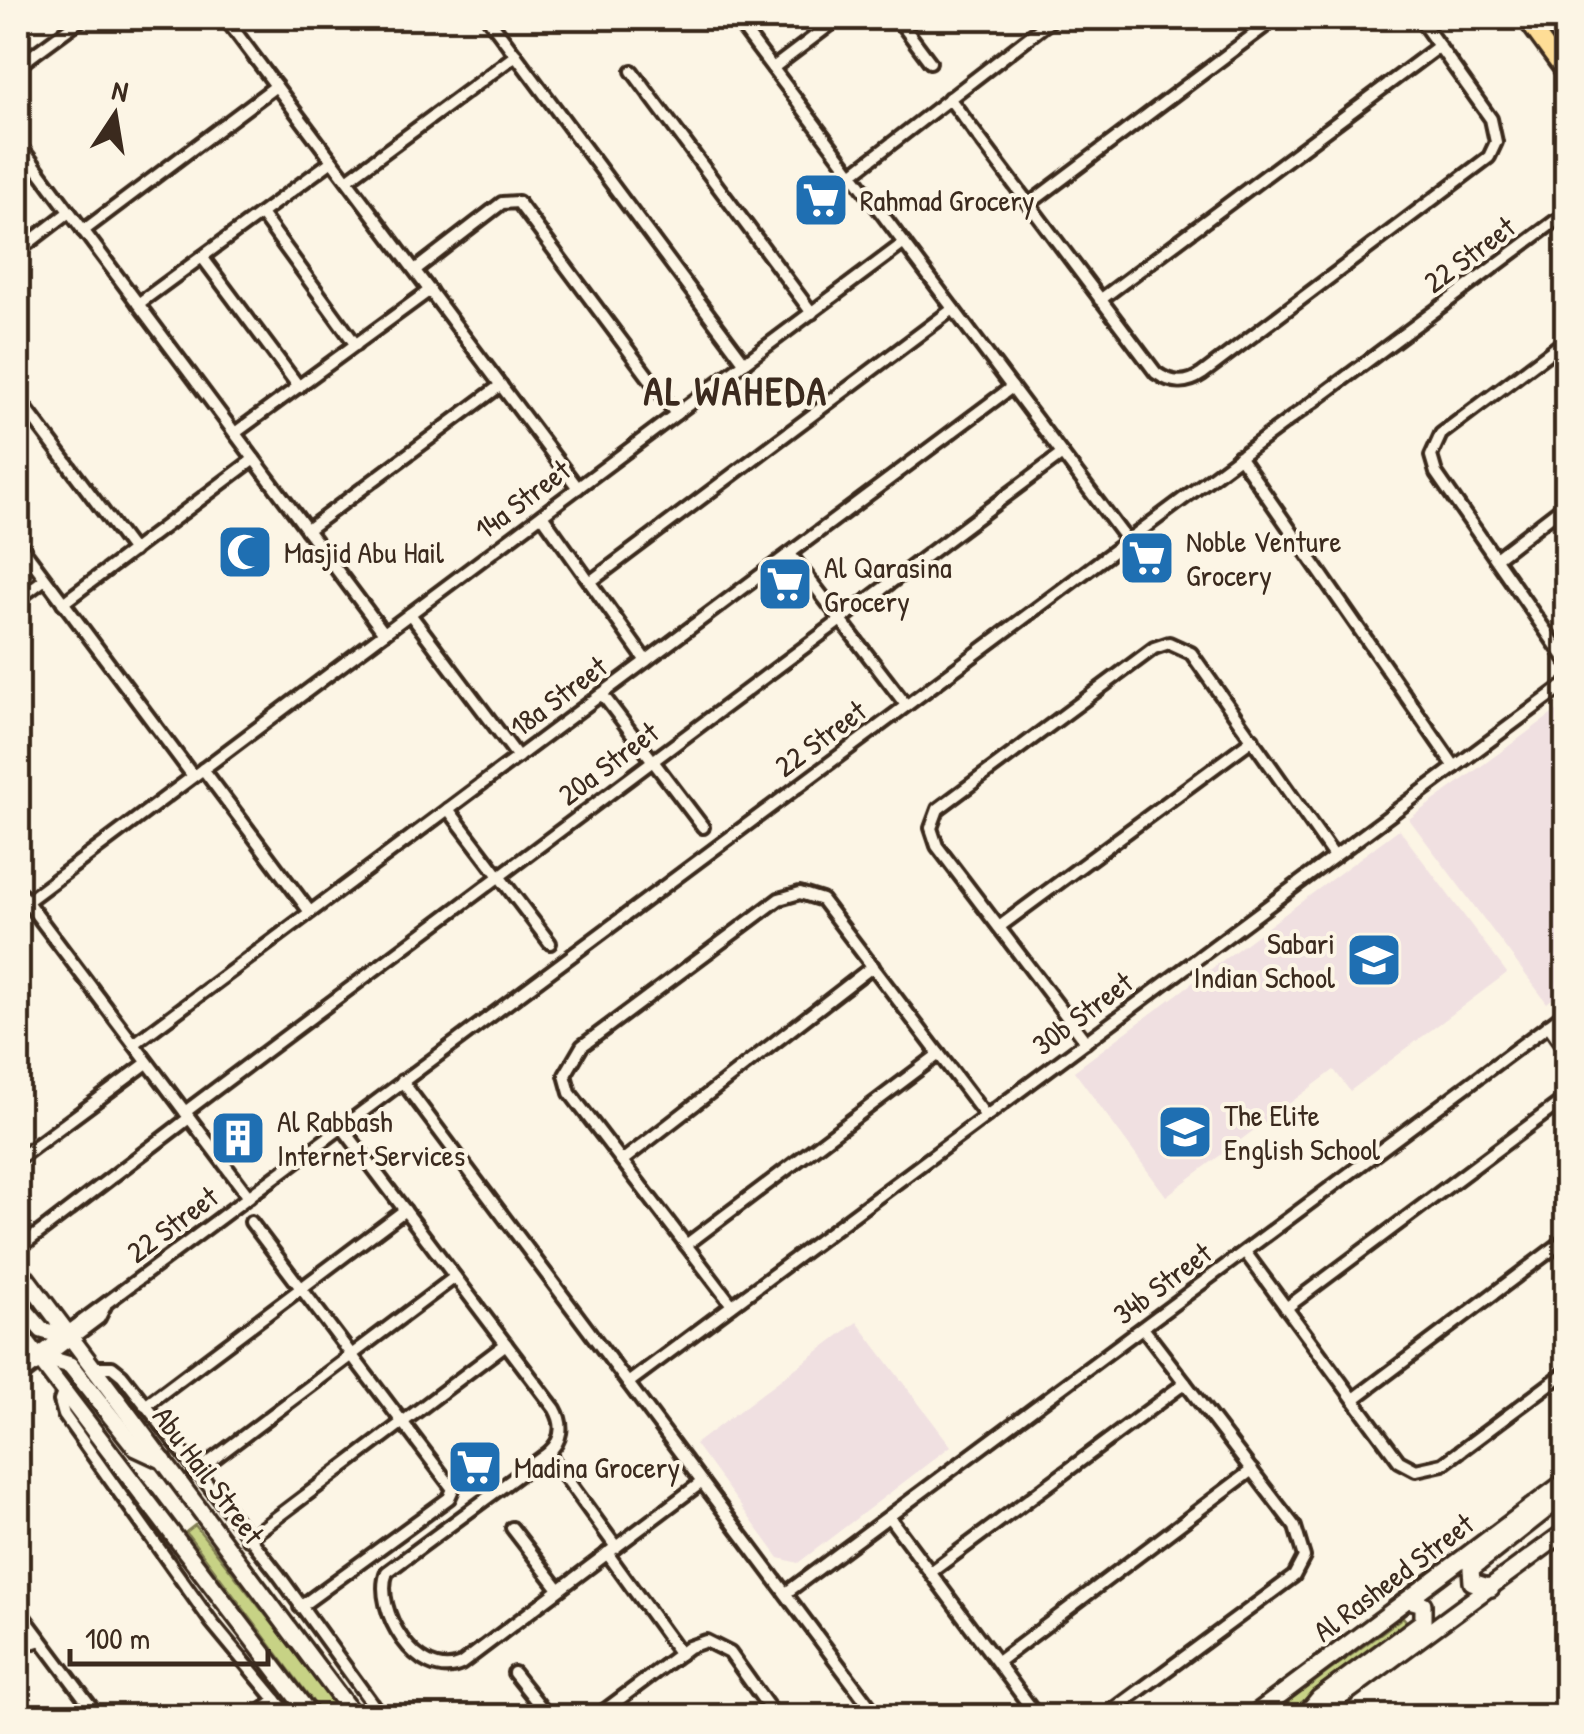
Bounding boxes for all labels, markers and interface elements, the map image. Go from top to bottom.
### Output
north arrow [65,65,165,165]
text: N [109,70,132,111]
supermarket icon: Rahmad Grocery [791,170,851,230]
place label: Rahmad Grocery [860,180,1035,220]
street label: 22 Street [1415,206,1523,302]
district label: AL WAHEDA [643,363,829,417]
street label: 14a Street [466,449,579,548]
place label: Noble Venture Grocery [1186,521,1341,595]
mosque icon: Masjid Abu Hail [215,522,275,582]
supermarket icon: Noble Venture Grocery [1117,528,1177,588]
place label: Masjid Abu Hail [284,532,444,572]
place label: Al Qarasina Grocery [824,547,952,621]
supermarket icon: Al Qarasina Grocery [755,554,815,614]
street label: 18a Street [501,646,615,746]
street label: 22 Street [766,690,874,786]
street label: 20a Street [550,712,667,814]
place label: Sabari Indian School [1194,923,1335,997]
school or university icon: Sabari Indian School [1344,930,1404,990]
street label: 30b Street [1024,962,1141,1064]
place label: The Elite English School [1224,1095,1380,1169]
place label: Al Rabbash Internet Services [277,1101,465,1175]
school or university icon: The Elite English School [1155,1102,1215,1162]
building icon: Al Rabbash Internet Services [208,1108,268,1168]
street label: 22 Street [118,1176,226,1272]
street label: 34b Street [1105,1232,1220,1333]
street label: Abu Hail Street [144,1398,274,1553]
supermarket icon: Madina Grocery [445,1437,505,1497]
place label: Madina Grocery [514,1447,680,1487]
street label: Al Rasheed Street [1305,1503,1482,1651]
scale bar [70,1604,268,1666]
text: 100 m [85,1618,150,1658]

